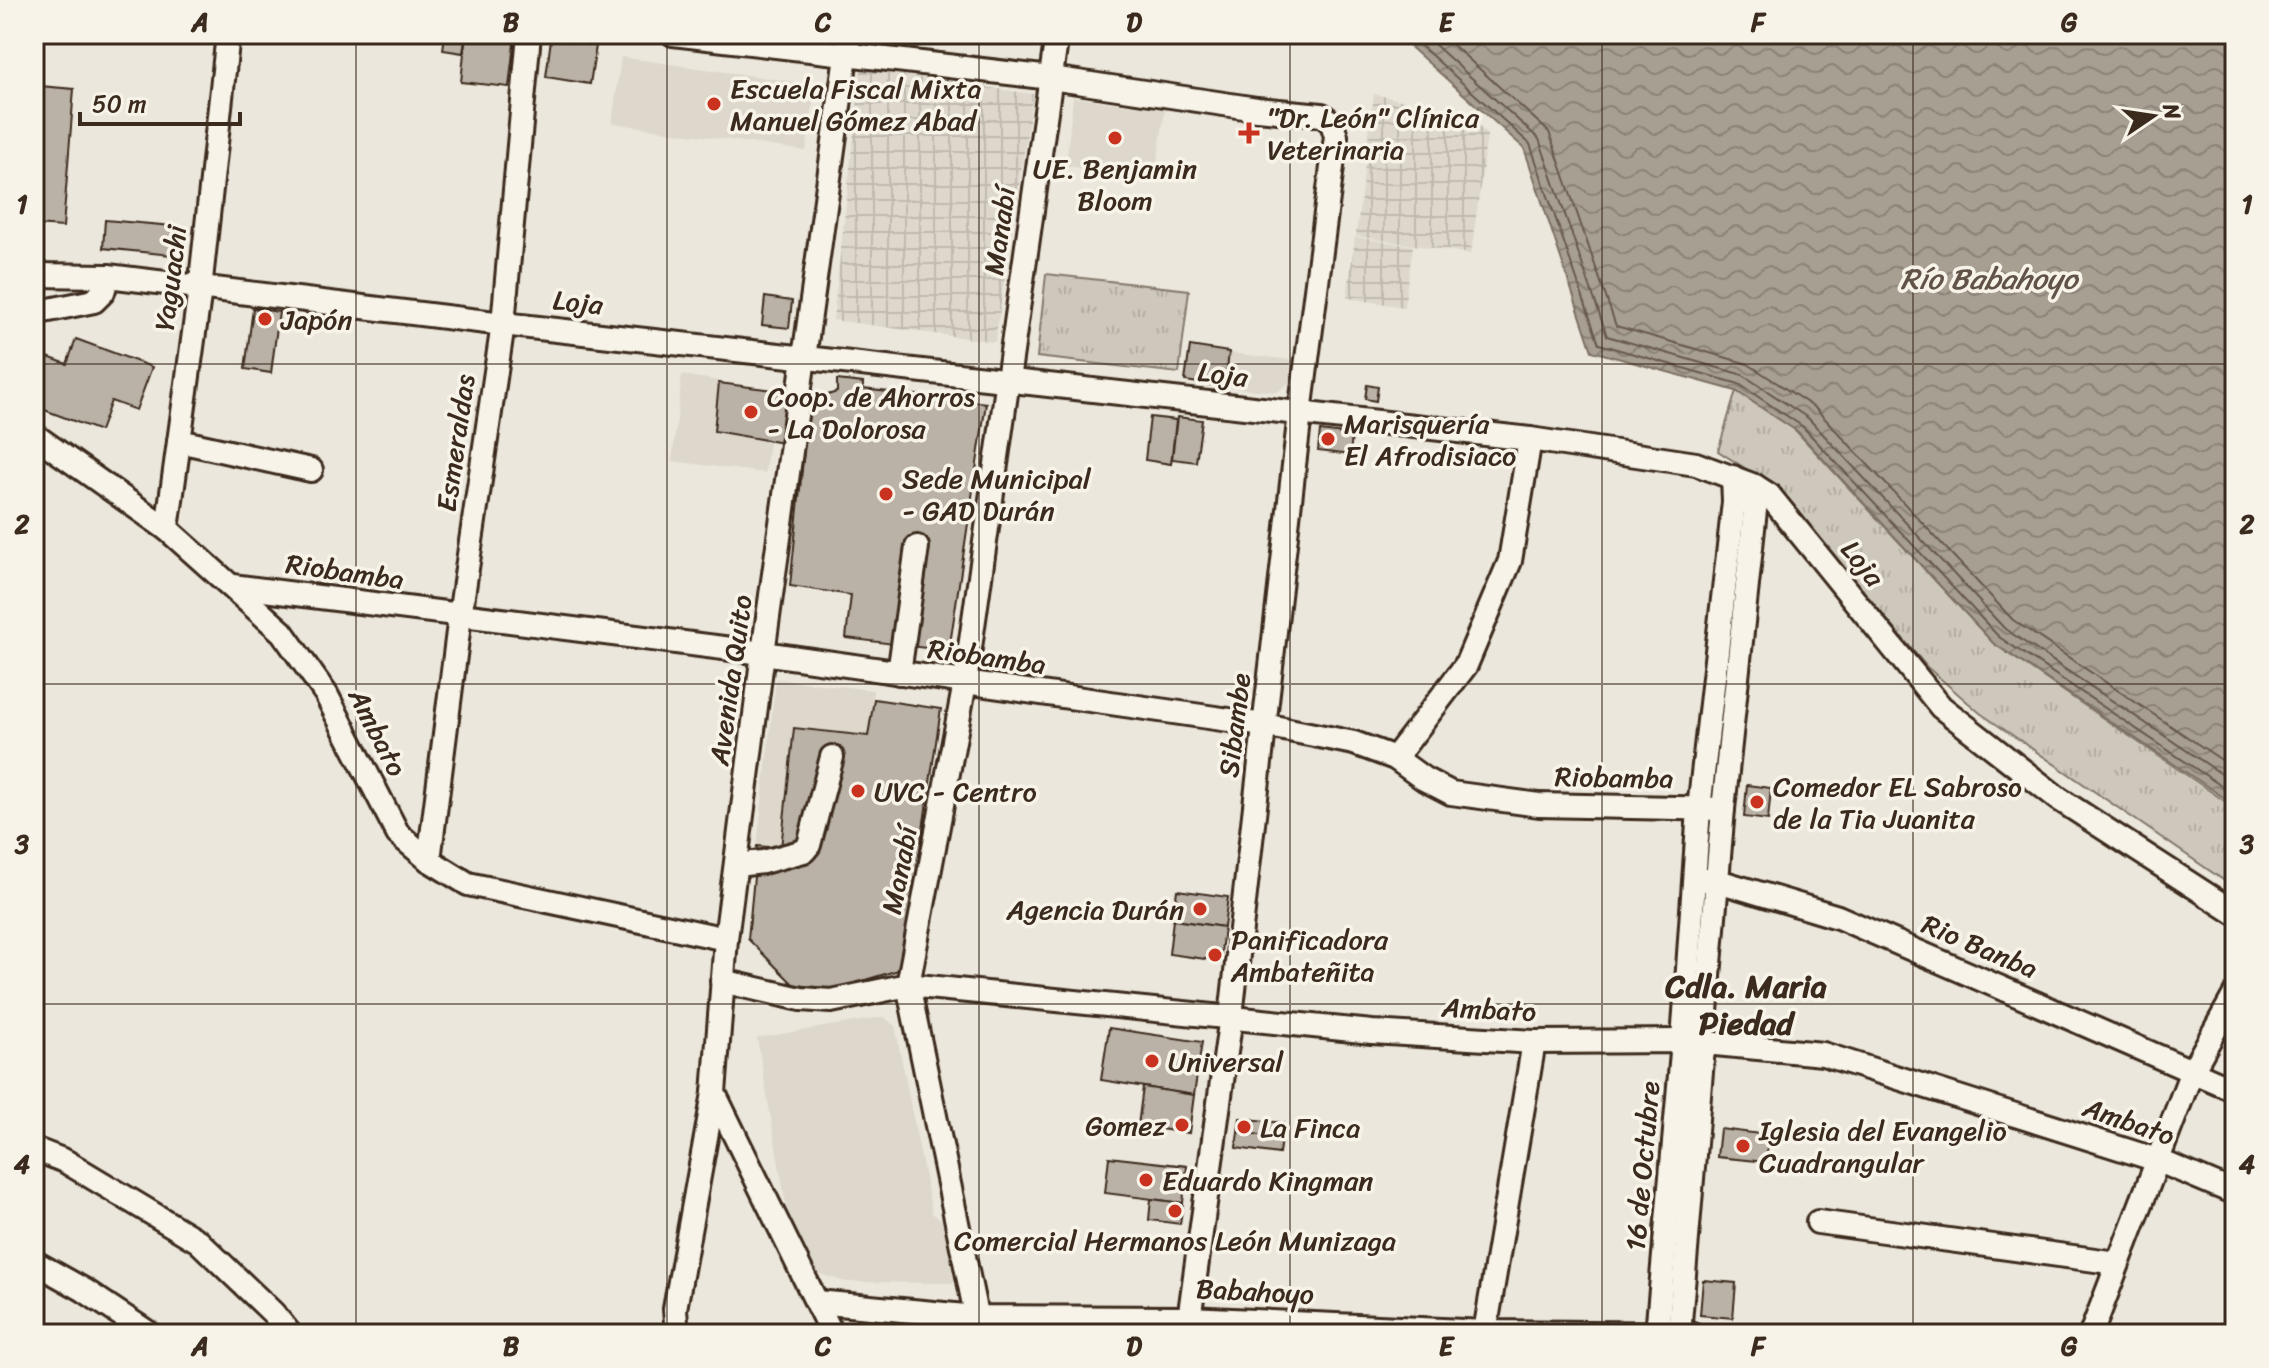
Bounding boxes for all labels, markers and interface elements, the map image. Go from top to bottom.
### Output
text: A [190,0,209,45]
text: B [503,0,520,45]
text: C [814,0,832,45]
text: D [1126,0,1142,45]
text: E [1439,0,1456,45]
text: F [1750,0,1767,45]
text: G [2061,0,2078,45]
place label: Escuela Fiscal Mixta Manuel Gómez Abad [730,64,981,145]
scale bar [80,76,240,126]
north arrow [2113,76,2193,156]
text: 50 m [92,83,147,125]
place label: "Dr. León" Clínica Veterinaria [1267,93,1480,174]
marker: Escuela Fiscal Mixta Manuel Gómez Abad [705,95,723,113]
text: N [2151,99,2193,124]
marker: "Dr. León" Clínica Veterinaria [1238,122,1260,144]
marker: UE. Benjamin Bloom [1106,129,1124,147]
place label: UE. Benjamin Bloom [1033,144,1197,225]
street label: Manabí [969,180,1030,278]
text: 1 [16,181,28,227]
text: 1 [2241,181,2253,227]
street label: Yaguachi [140,221,201,334]
water label: Río Babahoyo [1901,252,2079,306]
street label: Loja [550,276,606,330]
place label: Japón [280,295,352,344]
marker: Japón [256,310,274,328]
street label: Loja [1195,347,1252,402]
street label: Esmeraldas [422,371,489,515]
place label: Coop. de Ahorros - La Dolorosa [767,372,975,453]
place label: Marisquería El Afrodisiaco [1344,399,1516,480]
marker: Coop. de Ahorros - La Dolorosa [742,403,760,421]
marker: Marisquería El Afrodisiaco [1319,430,1337,448]
place label: Sede Municipal - GAD Durán [902,454,1092,535]
marker: Sede Municipal - GAD Durán [877,485,895,503]
text: 2 [13,501,30,547]
text: 2 [2238,501,2255,547]
street label: Loja [1828,528,1898,599]
street label: Riobamba [283,539,407,604]
street label: Avenida Quito [694,592,767,769]
street label: Riobamba [925,624,1049,689]
street label: Sibambe [1204,670,1265,780]
street label: Ambato [334,678,421,785]
street label: Riobamba [1554,752,1674,803]
place label: Comedor EL Sabroso de la Tia Juanita [1773,762,2022,843]
place label: UVC - Centro [874,767,1037,816]
marker: UVC - Centro [849,782,867,800]
marker: Comedor EL Sabroso de la Tia Juanita [1748,793,1766,811]
street label: Manabí [867,819,933,918]
text: 3 [14,821,30,867]
text: 3 [2239,821,2255,867]
place label: Agencia Durán [1006,885,1184,934]
marker: Agencia Durán [1191,900,1209,918]
street label: Rio Banba [1914,900,2046,993]
place label: Panificadora Ambateñita [1230,915,1389,996]
marker: Panificadora Ambateñita [1206,946,1224,964]
district label: Cdla. Maria Piedad [1664,958,1827,1052]
street label: Ambato [1440,983,1537,1036]
place label: Universal [1168,1037,1284,1086]
marker: Universal [1143,1052,1161,1070]
street label: 16 de Octubre [1611,1079,1674,1253]
street label: Ambato [2075,1083,2181,1160]
place label: Gomez [1085,1101,1167,1150]
place label: La Finca [1260,1103,1360,1152]
place label: Iglesia del Evangelio Cuadrangular [1758,1106,2007,1187]
marker: Gomez [1173,1116,1191,1134]
marker: La Finca [1235,1118,1253,1136]
marker: Iglesia del Evangelio Cuadrangular [1734,1137,1752,1155]
text: 4 [14,1141,30,1187]
text: 4 [2239,1141,2255,1187]
place label: Eduardo Kingman [1162,1156,1373,1205]
marker: Eduardo Kingman [1137,1171,1155,1189]
marker: Comercial Hermanos León Munizaga [1166,1202,1184,1220]
place label: Comercial Hermanos León Munizaga [954,1216,1396,1265]
street label: Babahoyo [1195,1264,1315,1319]
text: A [190,1323,209,1368]
text: B [503,1323,520,1368]
text: C [814,1323,832,1368]
text: D [1126,1323,1142,1368]
text: E [1439,1323,1456,1368]
text: F [1750,1323,1767,1368]
text: G [2061,1323,2078,1368]

